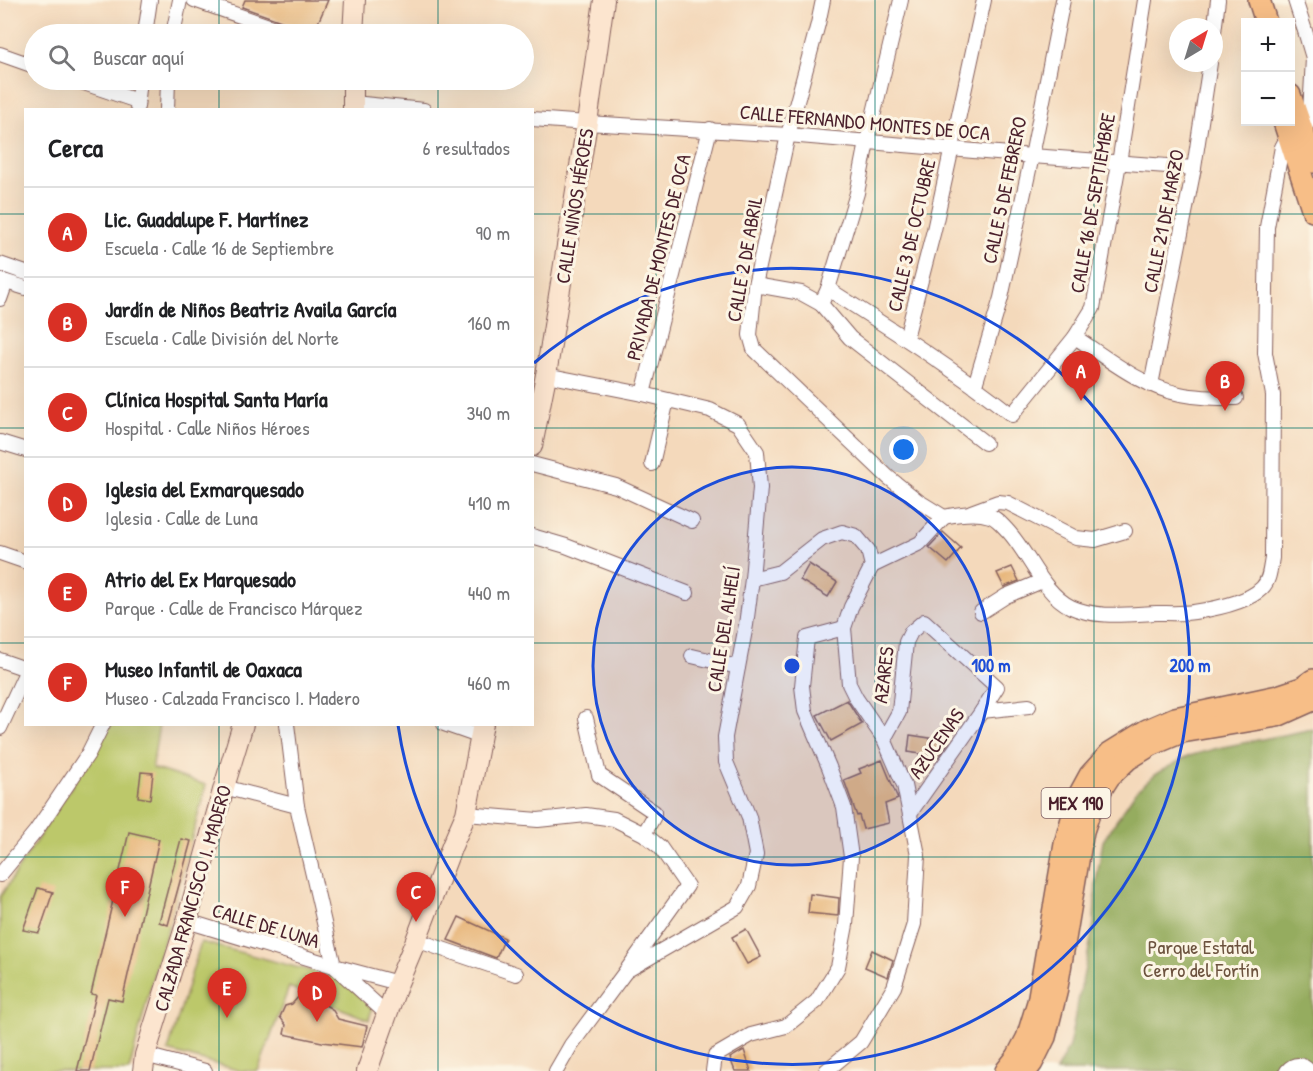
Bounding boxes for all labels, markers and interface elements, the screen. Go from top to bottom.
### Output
north arrow [1169,18,1223,72]
map controls [1241,18,1295,126]
button: + [1241,18,1295,72]
search box [24,24,534,90]
icon: search [45,41,78,74]
text: Buscar aquí [93,42,185,72]
button: − [1241,72,1295,126]
street label: CALLE FERNANDO MONTES DE OCA [739,98,992,146]
street label: CALLE 16 DE SEPTIEMBRE [1063,111,1121,295]
street label: CALLE 5 DE FEBRERO [975,114,1033,266]
street label: CALLE NIÑOS HÉROES [548,127,600,285]
text: Cerca [48,130,103,165]
text: 6 resultados [422,134,510,161]
street label: CALLE 21 DE MARZO [1136,147,1190,295]
street label: PRIVADA DE MONTES DE OCA [619,151,697,363]
street label: CALLE 3 DE OCTUBRE [880,156,942,314]
street label: CALLE 2 DE ABRIL [720,194,768,324]
text: Lic. Guadalupe F. Martínez [105,204,308,234]
text: A [63,219,72,246]
text: 90 m [476,219,510,246]
text: Escuela · Calle 16 de Septiembre [105,234,334,261]
text: Jardín de Niños Beatriz Availa García [105,294,396,324]
text: B [62,309,73,336]
text: 160 m [468,309,510,336]
text: Escuela · Calle División del Norte [105,324,339,351]
pin: A [1062,352,1100,401]
pin: B [1206,362,1244,411]
text: Clínica Hospital Santa María [105,384,328,414]
text: C [62,399,73,426]
text: 340 m [466,399,510,426]
text: Hospital · Calle Niños Héroes [105,414,310,441]
your location [889,435,918,464]
text: Iglesia del Exmarquesado [105,474,304,504]
text: D [63,489,72,516]
text: 410 m [468,489,510,516]
text: Iglesia · Calle de Luna [105,504,258,531]
text: Atrio del Ex Marquesado [105,564,296,594]
street label: CALLE DEL ALHELÍ [700,564,746,694]
text: E [63,579,72,606]
text: 440 m [468,579,510,606]
text: Parque · Calle de Francisco Márquez [105,594,363,621]
street label: AZARES [866,645,900,705]
text: 100 m [971,653,1011,678]
text: 200 m [1170,653,1210,678]
text: Museo Infantil de Oaxaca [105,654,302,684]
centre of rings [782,656,802,676]
text: F [64,669,71,696]
text: 460 m [467,669,510,696]
text: Museo · Calzada Francisco I. Madero [105,684,360,711]
street label: AZUCENAS [902,702,970,784]
street label: CALZADA FRANCISCO I. MADERO [148,782,236,1014]
road number: MEX 190 [1042,788,1110,818]
pin: F [106,868,144,917]
pin: C [396,872,436,922]
street label: CALLE DE LUNA [209,896,323,954]
park label: Parque Estatal Cerro del Fortín [1143,933,1259,983]
pin: E [208,968,246,1018]
pin: D [298,972,336,1022]

